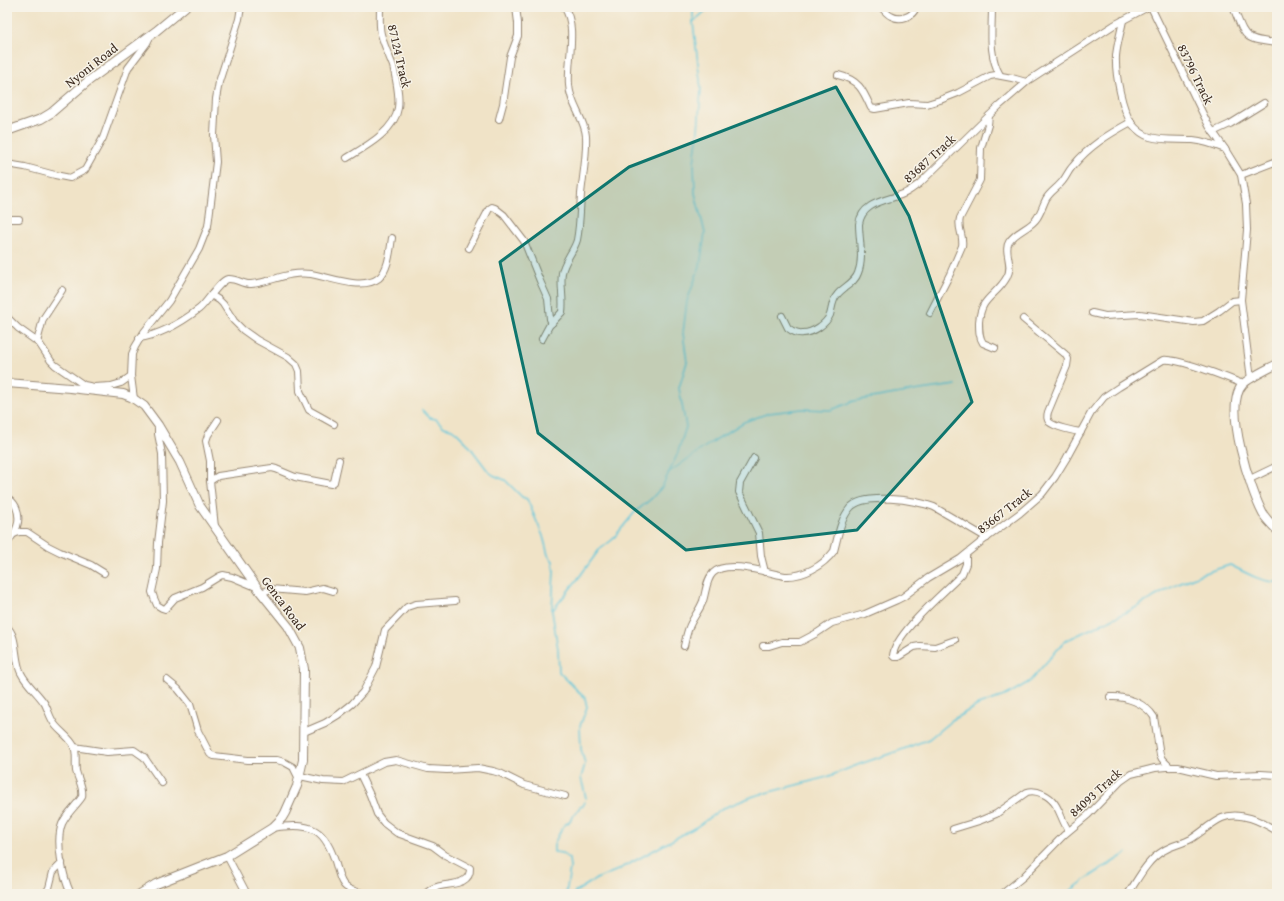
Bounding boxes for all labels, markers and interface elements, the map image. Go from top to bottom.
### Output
street label: 87124 Track [383,22,416,90]
street label: Nyoni Road [61,39,122,92]
street label: 83796 Track [1173,41,1219,108]
street label: 83687 Track [899,129,960,187]
street label: 83667 Track [973,483,1036,538]
street label: Genca Road [257,572,310,634]
street label: 84093 Track [1065,763,1126,821]

